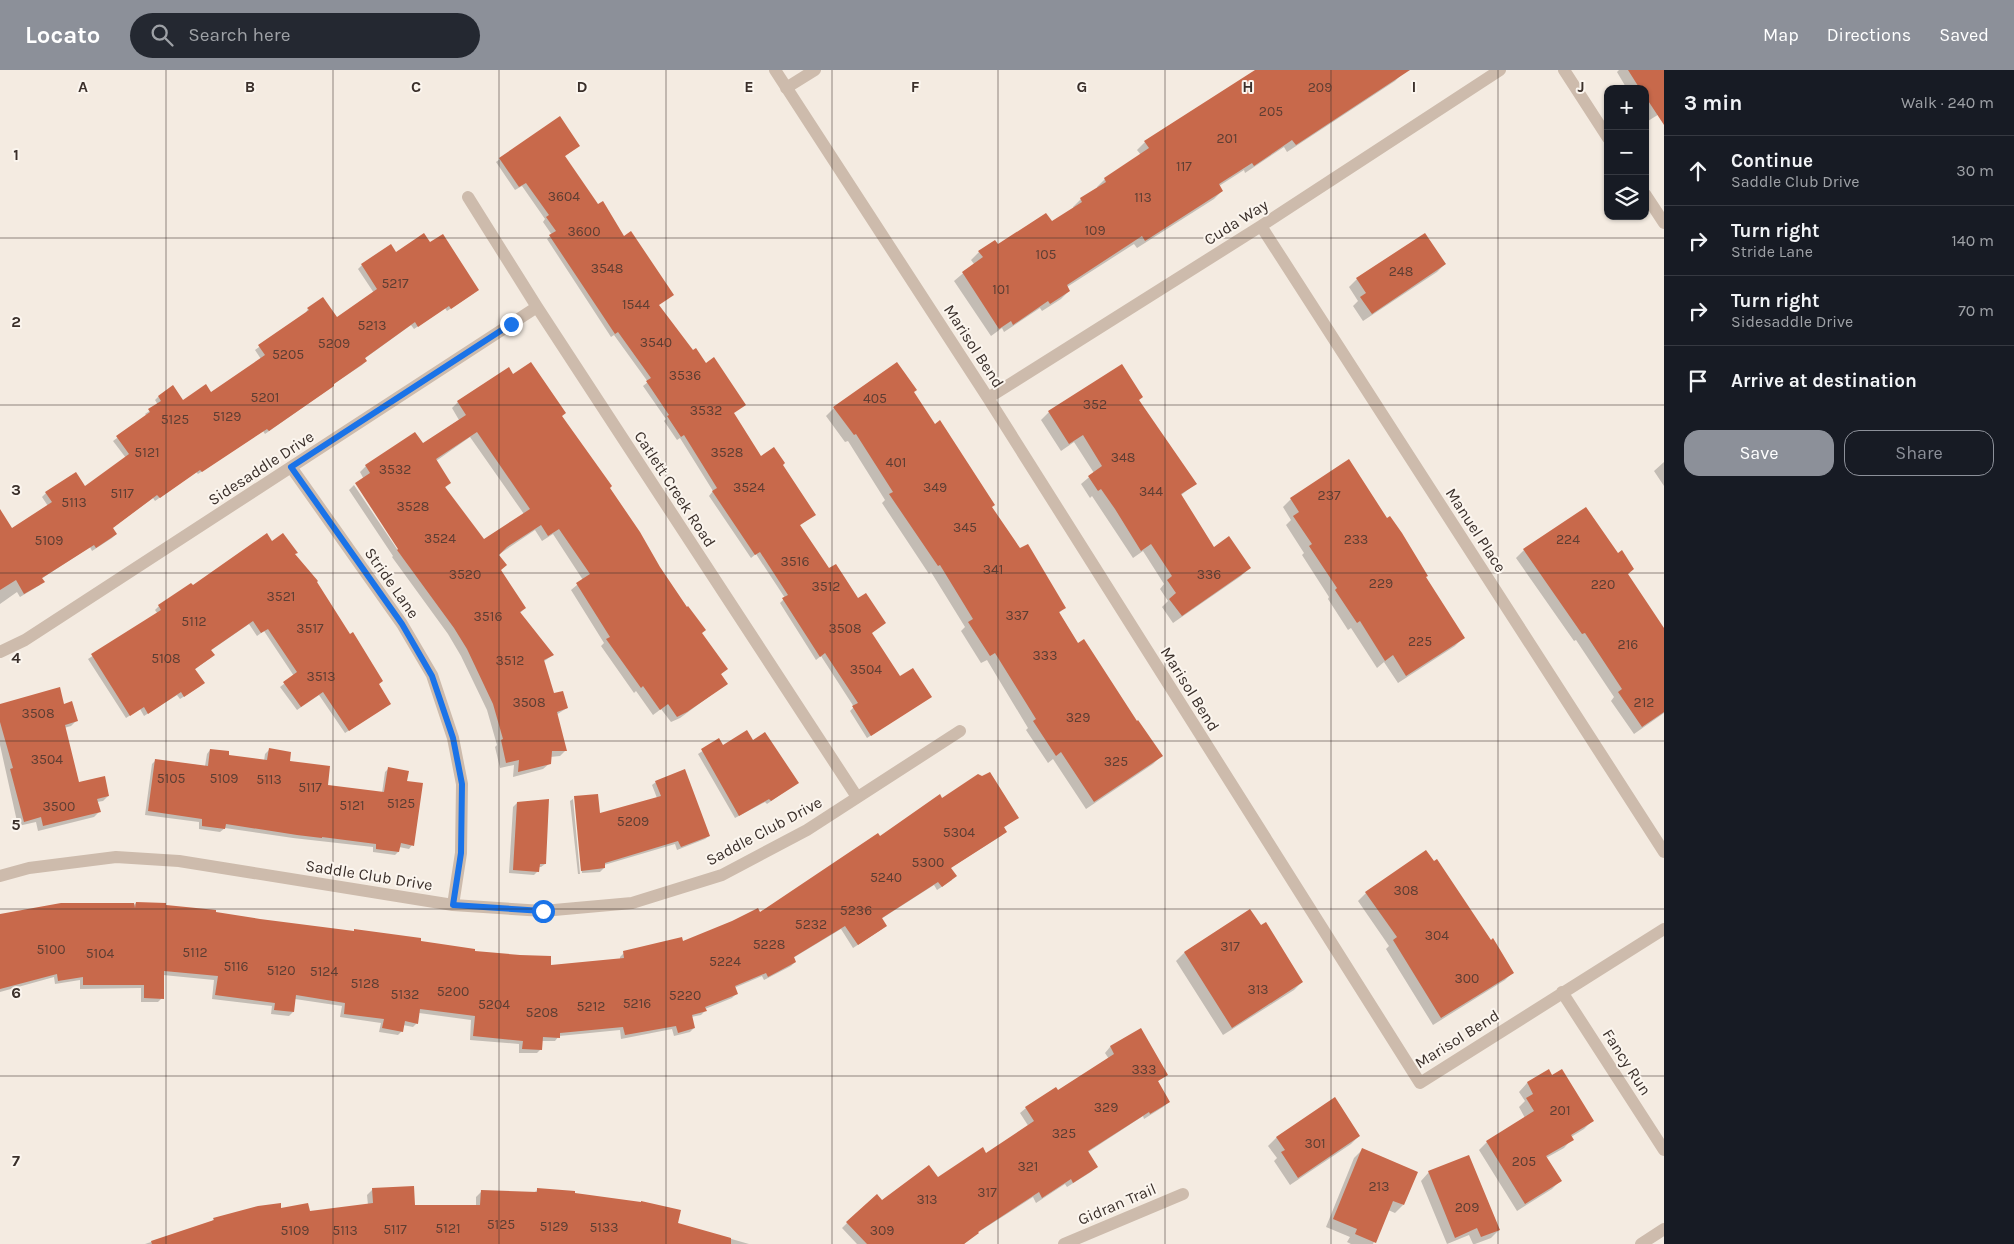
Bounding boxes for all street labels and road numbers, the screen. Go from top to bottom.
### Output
street label: Cuda Way [1201,195,1272,249]
street label: Marisol Bend [940,301,1008,391]
street label: Sidesaddle Drive [205,427,317,509]
street label: Catlett Creek Road [630,427,720,551]
street label: Manuel Place [1442,484,1510,576]
street label: Stride Lane [361,544,423,622]
street label: Marisol Bend [1157,643,1223,735]
street label: Saddle Club Drive [703,792,825,870]
street label: Saddle Club Drive [304,856,434,894]
street label: Marisol Bend [1411,1006,1503,1072]
street label: Fancy Run [1599,1025,1655,1099]
street label: Gidran Trail [1075,1179,1159,1229]

